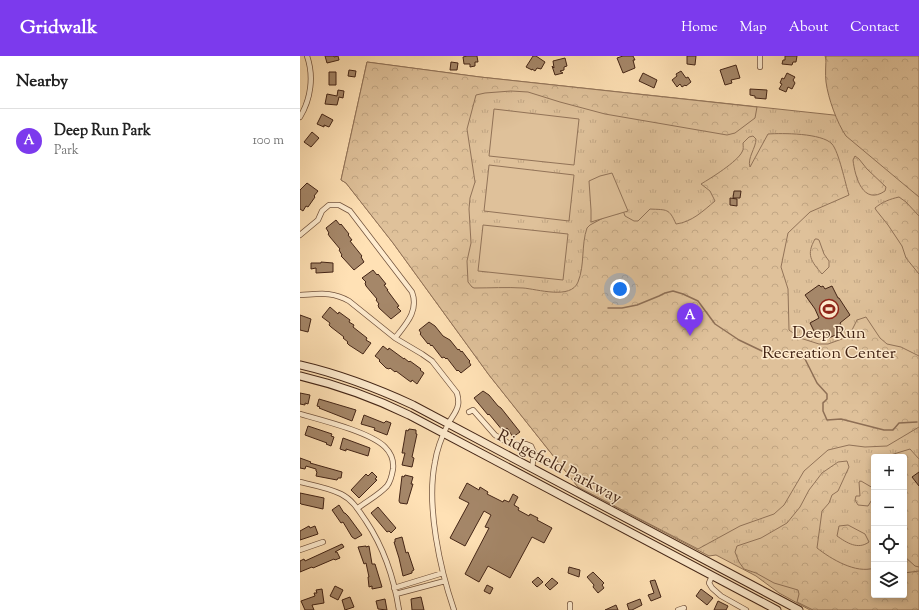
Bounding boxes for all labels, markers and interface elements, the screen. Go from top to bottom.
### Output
text: Gridwalk [20,15,97,42]
text: Home [681,18,718,38]
text: Map [740,18,767,38]
text: About [789,18,828,38]
text: Contact [850,18,899,38]
text: Nearby [16,70,68,94]
text: Deep Run Park [54,121,151,142]
text: A [24,132,34,150]
text: 100 m [252,132,284,150]
text: Park [54,142,79,160]
your location [610,279,630,299]
sports icon: Deep Run Recreation Center [818,298,840,320]
pin: A [677,303,703,336]
place label: Deep Run Recreation Center [762,322,897,366]
street label: Ridgefield Parkway [492,425,626,511]
map controls [871,454,907,598]
button: + [871,454,907,490]
button: − [871,490,907,526]
button: locate [871,526,907,562]
button: layers [871,562,907,598]

